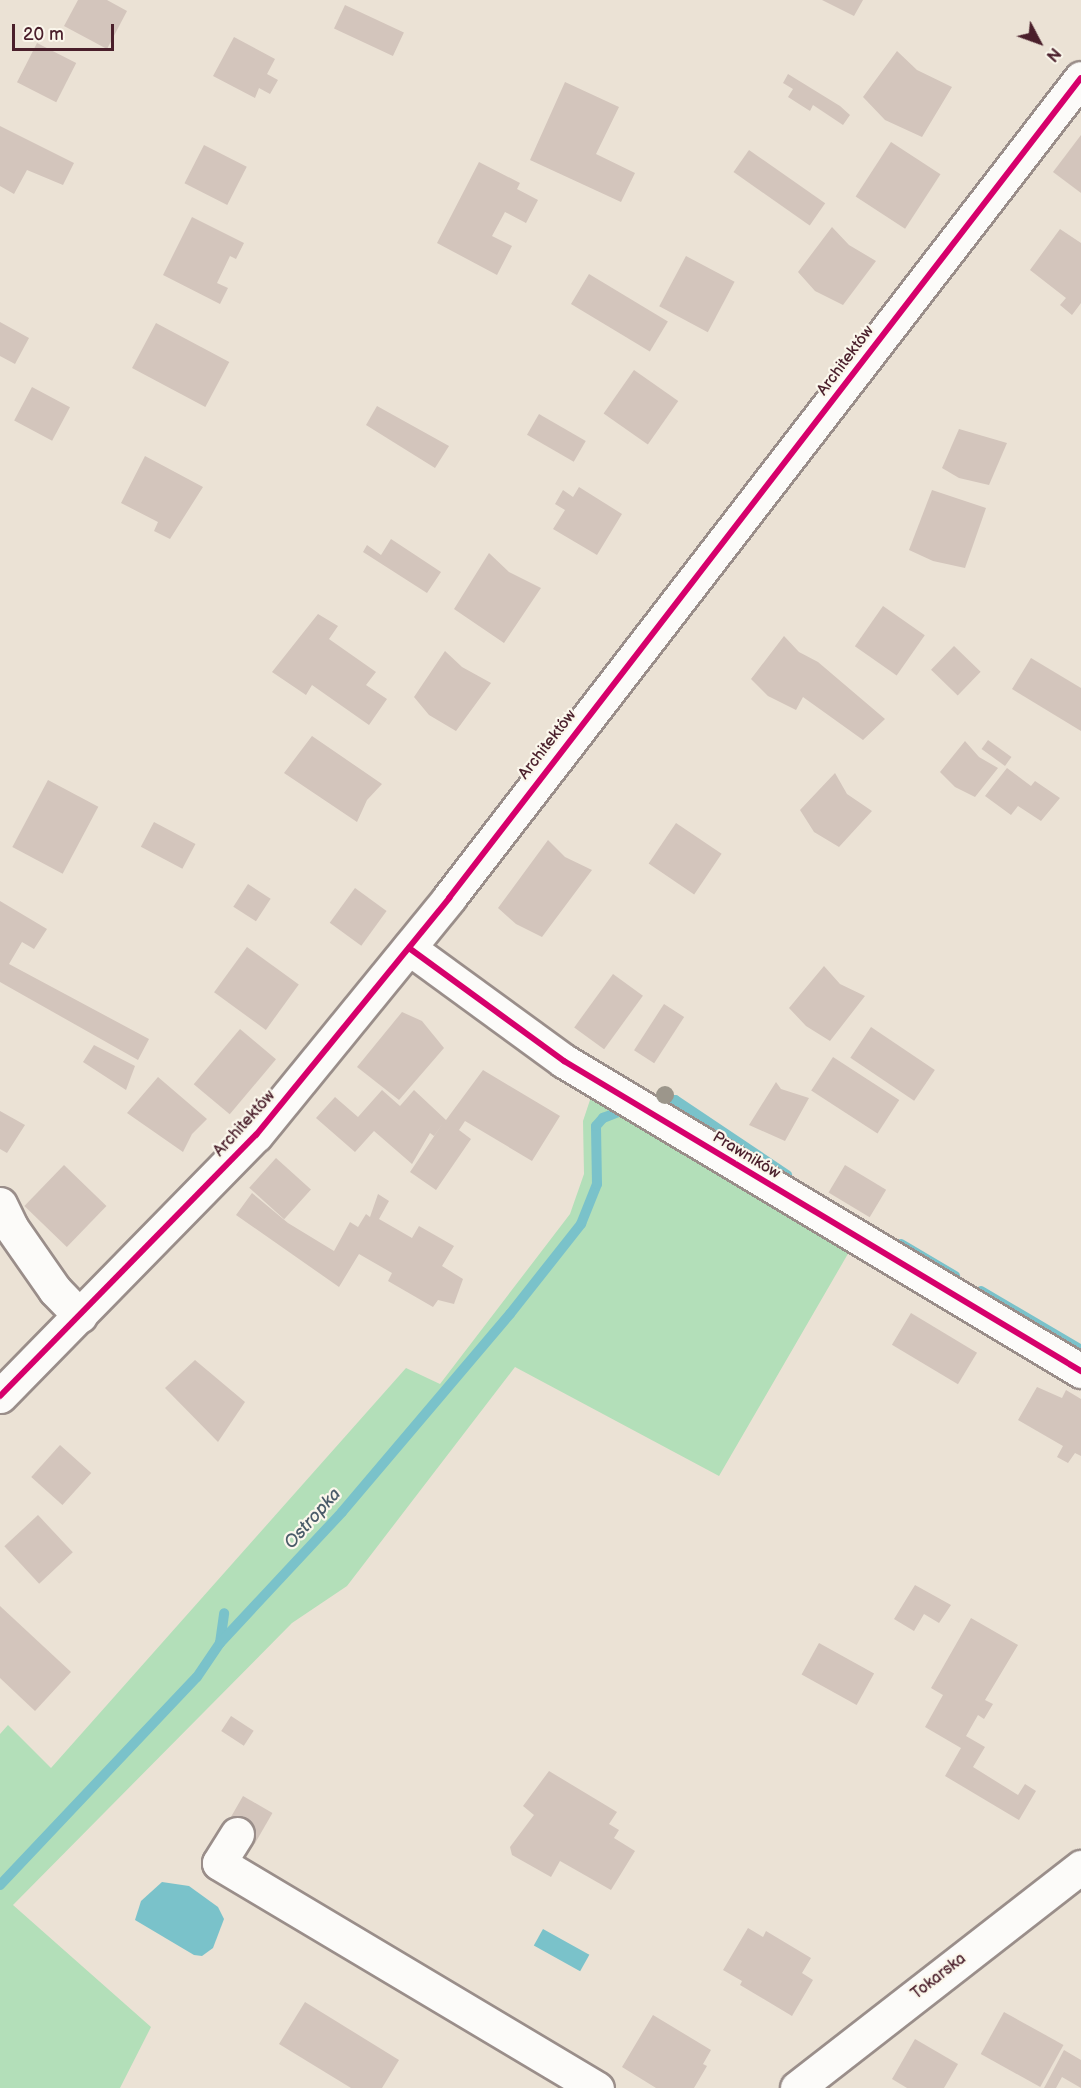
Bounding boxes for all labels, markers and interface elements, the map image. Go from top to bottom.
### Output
scale bar [15,12,117,50]
north arrow [1009,12,1069,72]
text: 20 m [23,24,64,45]
text: N [1042,43,1064,65]
street label: Architektów [813,322,879,400]
street label: Architektów [515,706,581,784]
street label: Architektów [210,1087,280,1161]
street label: Prawników [709,1128,783,1184]
water label: Ostropka [280,1484,346,1554]
street label: Tokarska [908,1950,970,2004]

